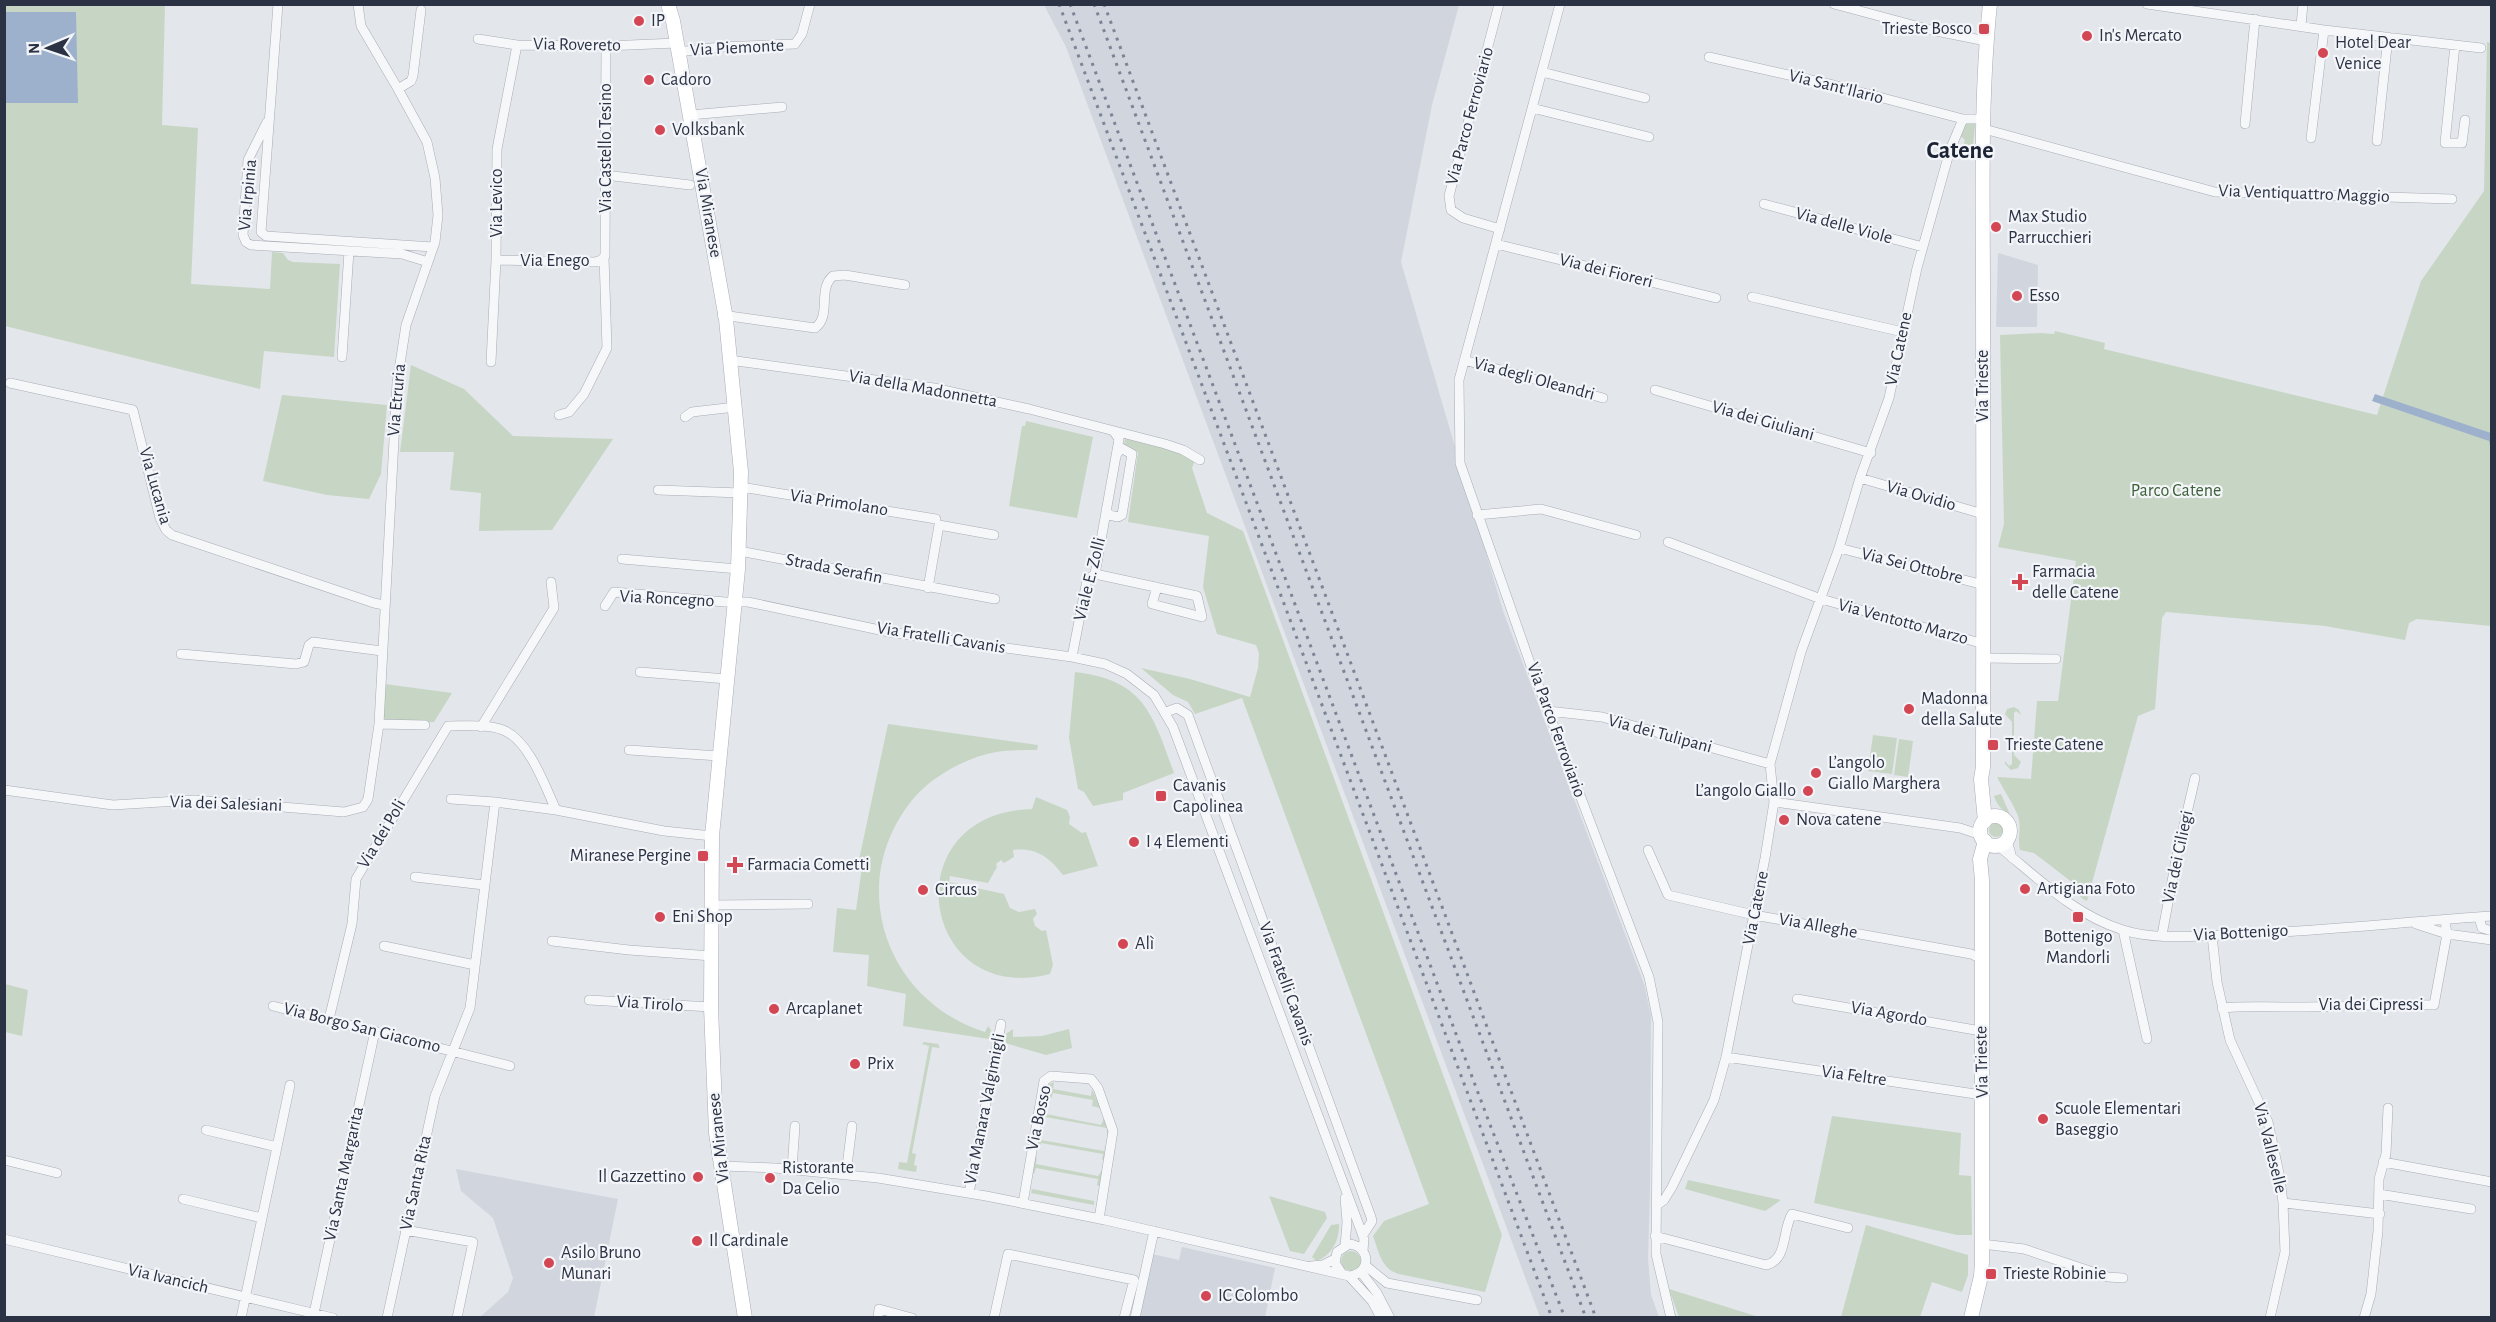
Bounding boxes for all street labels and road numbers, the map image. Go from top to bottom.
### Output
street label: Via Rovereto [533,35,621,55]
street label: Via Piemonte [690,37,784,59]
street label: Via Parco Ferroviario [1443,45,1497,187]
street label: Via Sant'Ilario [1787,67,1885,107]
street label: Via Castello Tesino [597,83,615,213]
street label: Via Irpinia [236,158,260,232]
street label: Via Miranese [691,167,725,259]
street label: Via Levico [488,168,506,238]
street label: Via Ventiquattro Maggio [2218,182,2390,206]
street label: Via delle Viole [1794,204,1894,248]
street label: Via dei Fioreri [1557,251,1655,291]
street label: Via Enego [520,252,590,270]
street label: Via Catene [1882,311,1916,387]
street label: Via Trieste [1974,350,1992,422]
street label: Via degli Oleandri [1471,354,1597,404]
street label: Via Etruria [385,363,409,437]
street label: Via della Madonnetta [847,367,999,411]
street label: Via dei Giuliani [1710,398,1816,444]
street label: Via Lucania [135,445,175,527]
street label: Via Ovidio [1884,477,1958,515]
street label: Via Primolano [789,486,889,520]
street label: Viale E. Zolli [1071,535,1109,623]
street label: Via Sei Ottobre [1859,545,1965,587]
street label: Strada Serafin [784,551,884,587]
street label: Via Roncegno [619,588,715,610]
street label: Via Ventotto Marzo [1836,596,1970,648]
street label: Via Fratelli Cavanis [875,619,1007,657]
street label: Via Parco Ferroviario [1523,660,1589,800]
street label: Via dei Tulipani [1606,711,1714,757]
street label: Via dei Salesiani [169,793,283,815]
street label: Via dei Poli [354,796,410,872]
street label: Via dei Ciliegi [2159,809,2197,905]
street label: Via Catene [1740,870,1772,946]
street label: Via Alleghe [1777,910,1859,942]
street label: Via Fratelli Cavanis [1255,920,1317,1048]
street label: Via Bottenigo [2193,922,2289,944]
street label: Via Tirolo [616,993,684,1015]
street label: Via dei Cipressi [2318,996,2424,1014]
street label: Via Agordo [1849,998,1929,1030]
street label: Via Borgo San Giacomo [282,1000,443,1056]
street label: Via Trieste [1972,1026,1992,1098]
street label: Via Manara Valgimigli [962,1032,1008,1186]
street label: Via Feltre [1820,1063,1888,1089]
street label: Via Bosso [1023,1084,1055,1152]
street label: Via Miranese [705,1092,733,1184]
street label: Via Valleselle [2250,1101,2290,1195]
street label: Via Santa Margarita [321,1105,367,1243]
street label: Via Santa Rita [397,1134,435,1232]
street label: Via Ivancich [126,1261,210,1297]

